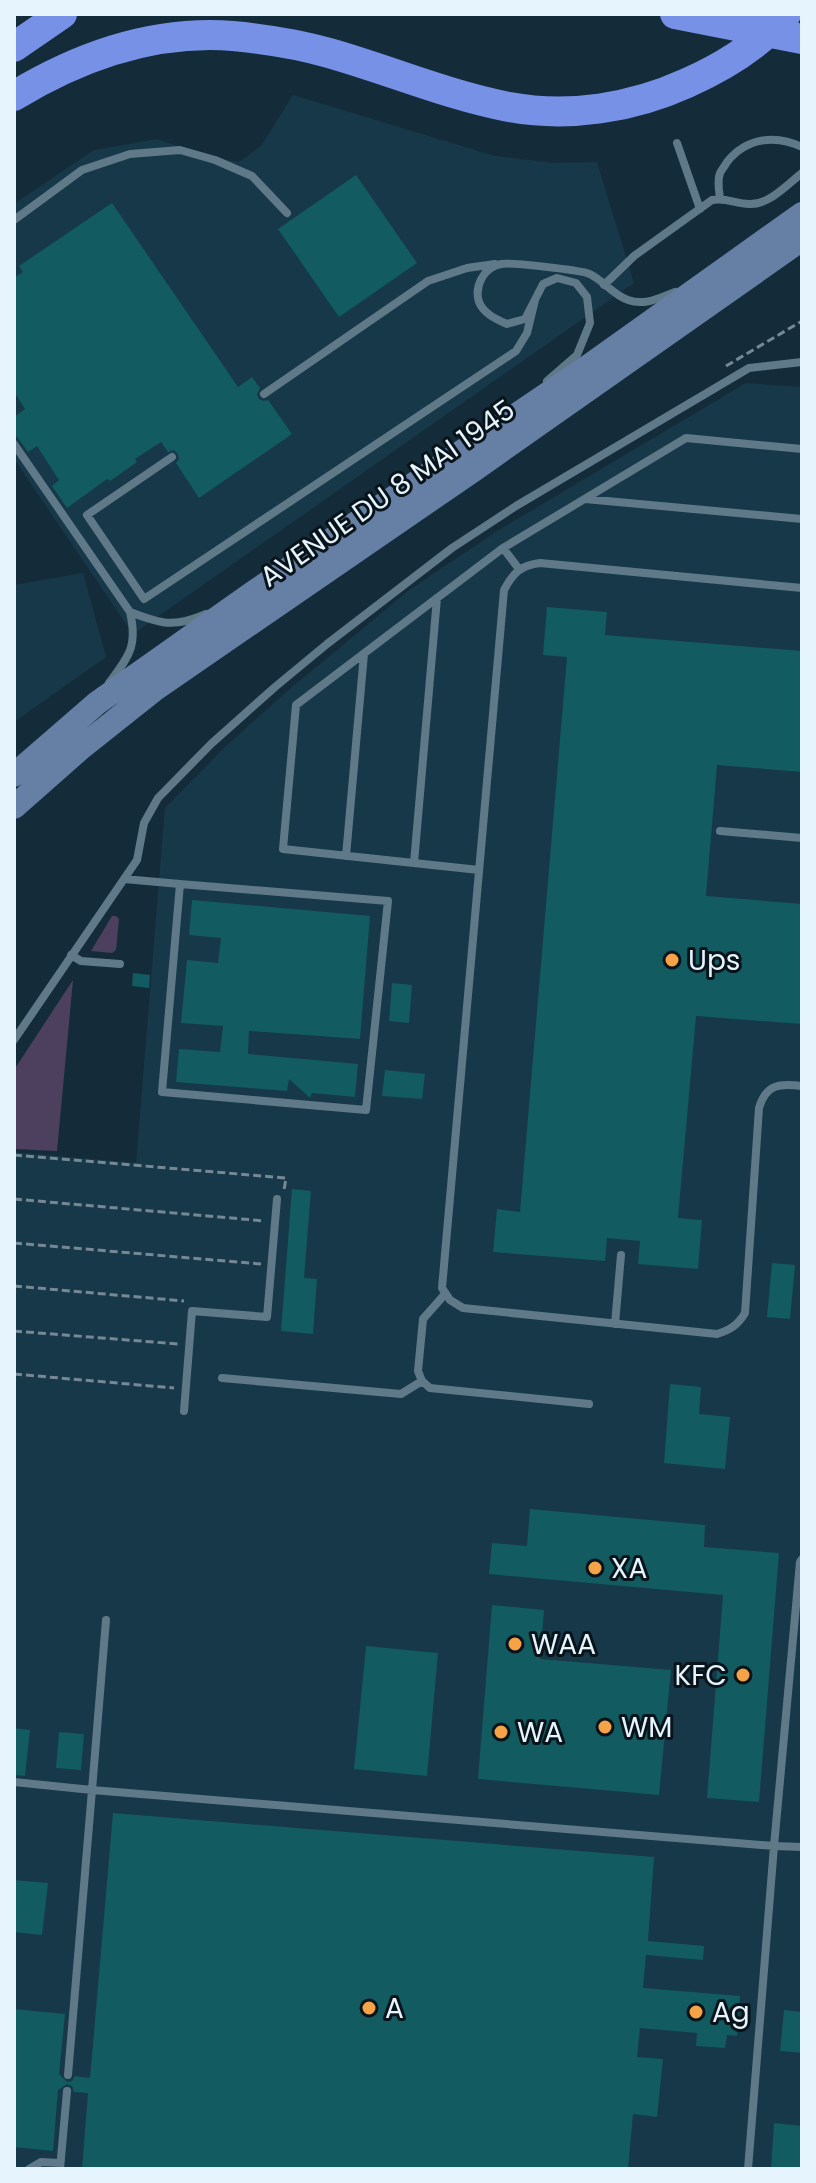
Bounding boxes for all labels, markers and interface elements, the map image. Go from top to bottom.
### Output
street label: AVENUE DU 8 MAI 1945 [252,391,523,596]
place label: Ups [688,941,740,980]
marker: Ups [663,951,681,969]
place label: XA [611,1549,647,1588]
marker: XA [586,1559,604,1577]
place label: WAA [531,1625,596,1664]
marker: WAA [506,1635,524,1653]
place label: KFC [674,1656,727,1695]
marker: KFC [734,1666,752,1684]
place label: WM [621,1708,672,1747]
place label: WA [517,1713,563,1752]
marker: WM [596,1718,614,1736]
marker: WA [492,1723,510,1741]
place label: A [385,1989,404,2028]
place label: Ag [712,1993,750,2032]
marker: A [360,1999,378,2017]
marker: Ag [687,2003,705,2021]

